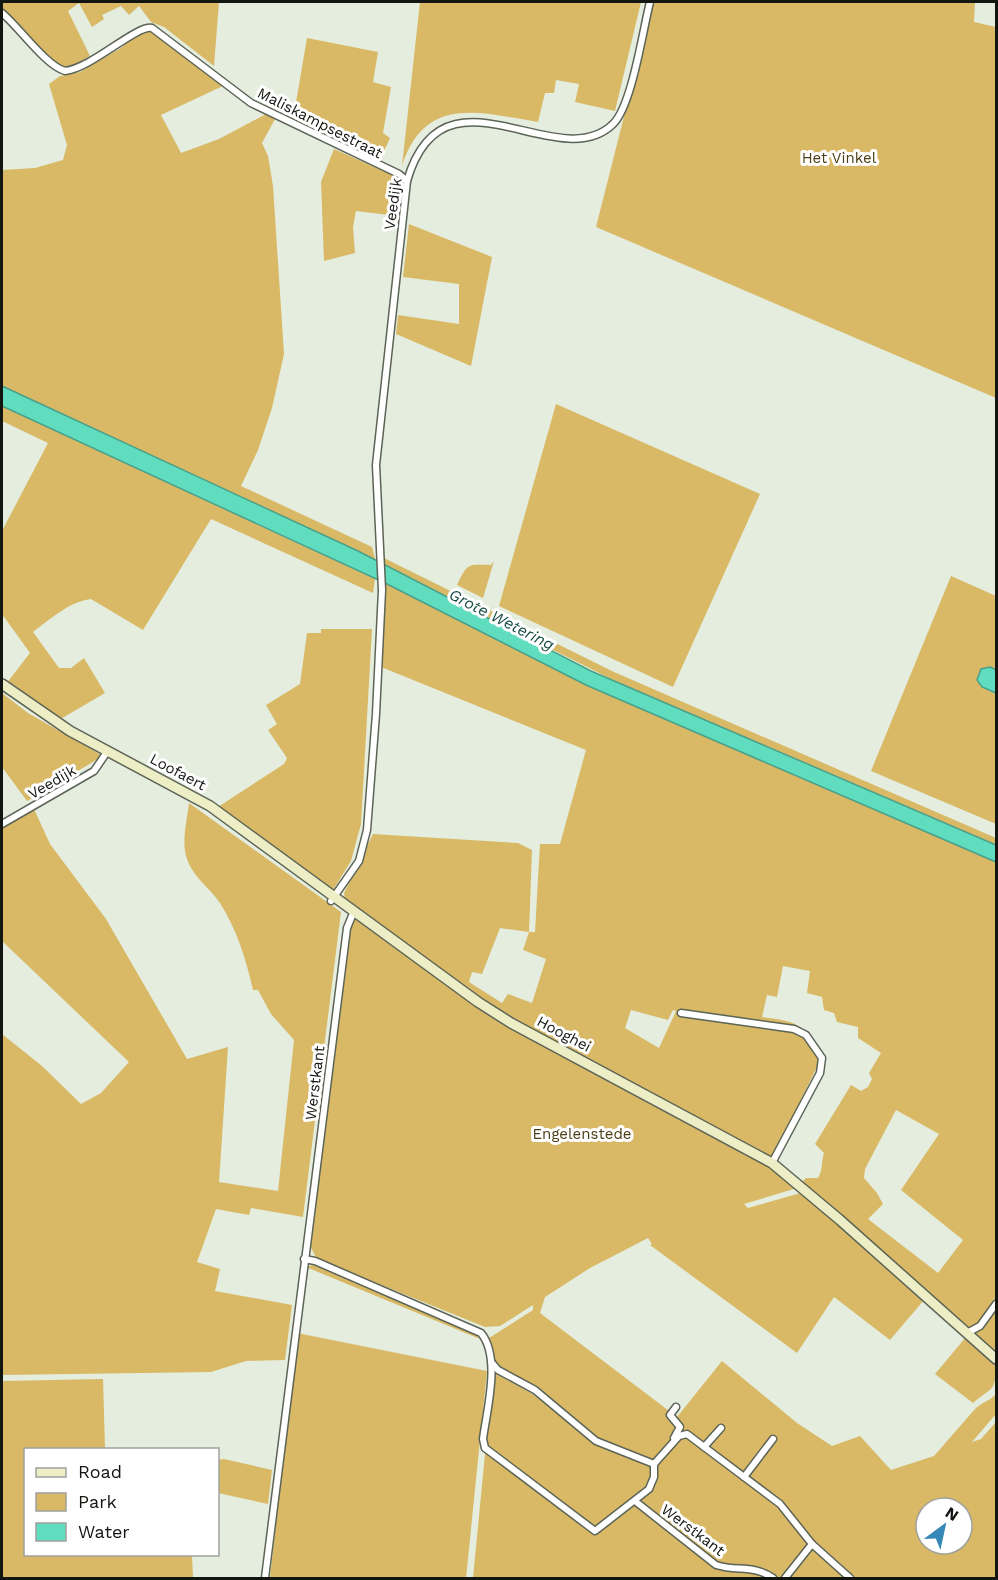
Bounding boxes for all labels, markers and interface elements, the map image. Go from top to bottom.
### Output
street label: Maliskampsestraat [254,84,386,163]
park label: Het Vinkel [802,149,877,167]
street label: Veedijk [380,176,406,231]
water label: Grote Wetering [446,585,558,654]
street label: Loofaert [147,750,210,795]
street label: Veedijk [25,761,80,803]
street label: Hooghei [534,1012,594,1056]
street label: Werstkant [302,1044,329,1121]
park label: Engelenstede [533,1125,631,1143]
legend [24,1448,219,1556]
text: Road [78,1461,122,1482]
text: Park [78,1491,117,1512]
north arrow [914,1496,974,1556]
street label: Werstkant [658,1500,729,1560]
text: N [942,1503,962,1525]
text: Water [78,1521,130,1542]

